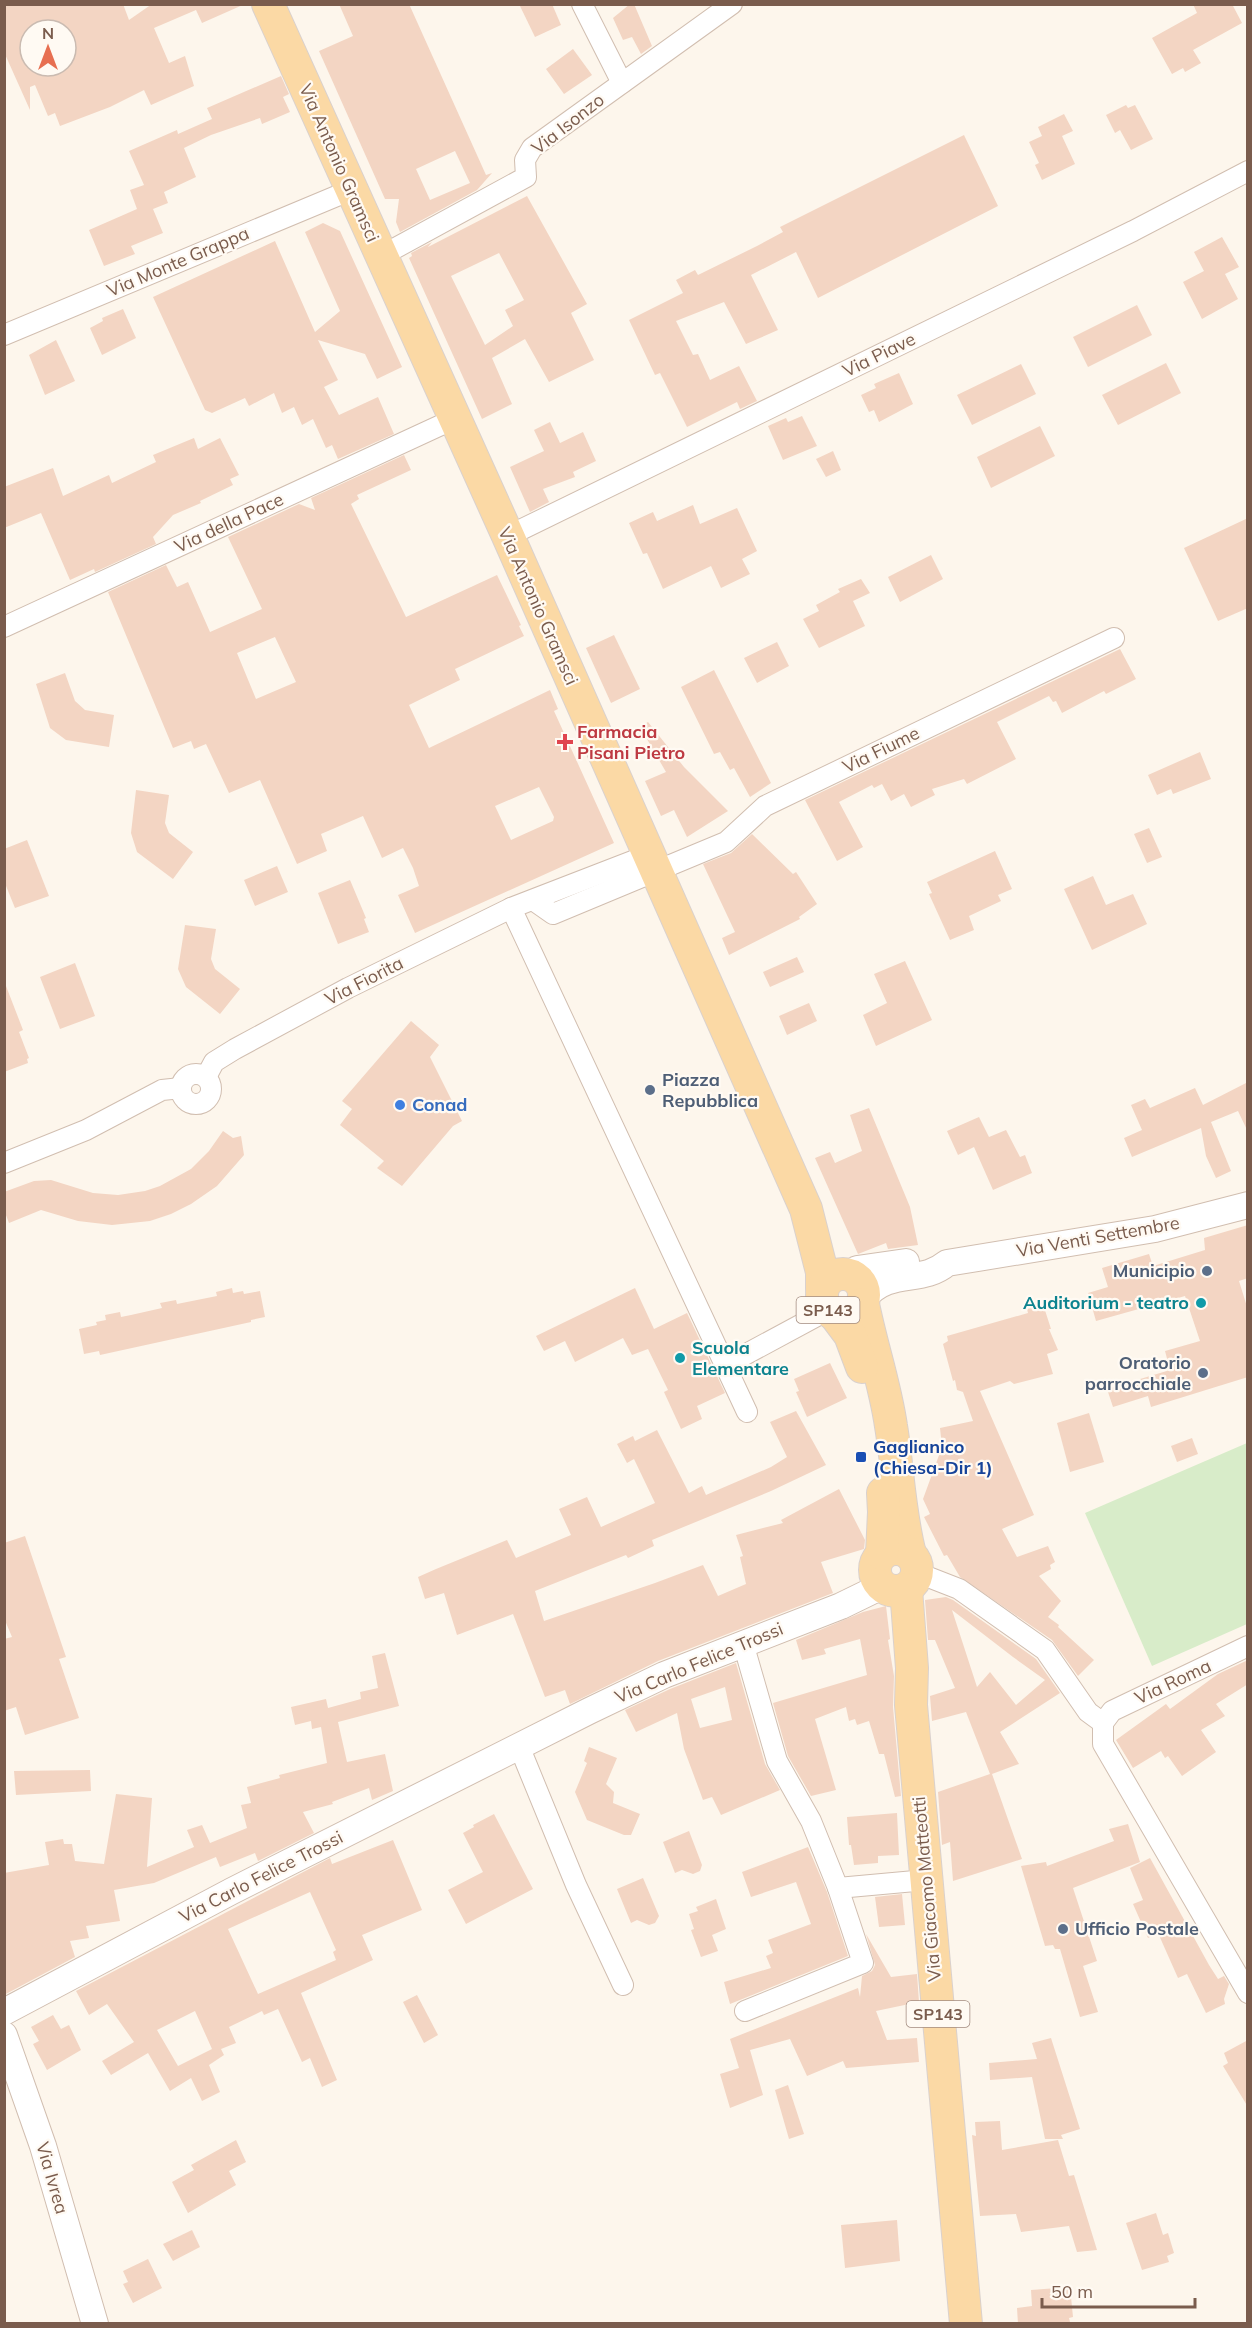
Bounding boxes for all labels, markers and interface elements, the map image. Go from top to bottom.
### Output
north arrow [18,18,78,78]
text: N [42,23,54,43]
street label: Via Antonio Gramsci [294,80,385,245]
street label: Via Isonzo [527,88,609,159]
street label: Via Monte Grappa [103,221,252,302]
street label: Via Piave [839,327,919,382]
street label: Via della Pace [171,487,287,558]
street label: Via Antonio Gramsci [493,523,584,688]
place label: Farmacia Pisani Pietro [577,720,685,764]
street label: Via Fiume [839,721,923,778]
marker: Farmacia Pisani Pietro [558,735,572,749]
street label: Via Fiorita [321,951,407,1010]
place label: Piazza Repubblica [662,1068,758,1112]
marker: Piazza Repubblica [643,1083,657,1097]
place label: Conad [412,1093,468,1116]
marker: Conad [393,1098,407,1112]
street label: Via Venti Settembre [1014,1211,1181,1262]
place label: Municipio [1113,1259,1195,1282]
marker: Municipio [1200,1264,1214,1278]
place label: Auditorium - teatro [1023,1291,1189,1314]
marker: Auditorium - teatro [1194,1296,1208,1310]
road number: SP143 [796,1297,860,1323]
place label: Scuola Elementare [692,1336,789,1380]
marker: Scuola Elementare [673,1351,687,1365]
place label: Oratorio parrocchiale [1085,1351,1191,1395]
marker: Oratorio parrocchiale [1196,1366,1210,1380]
place label: Gaglianico (Chiesa-Dir 1) [873,1435,993,1479]
marker: Gaglianico (Chiesa-Dir 1) [854,1450,868,1464]
street label: Via Carlo Felice Trossi [611,1617,786,1708]
street label: Via Roma [1131,1654,1215,1709]
street label: Via Giacomo Matteotti [907,1796,946,1982]
street label: Via Carlo Felice Trossi [175,1825,346,1928]
place label: Ufficio Postale [1075,1917,1199,1940]
marker: Ufficio Postale [1056,1922,1070,1936]
road number: SP143 [906,2001,970,2027]
street label: Via Ivrea [31,2139,74,2216]
scale bar [1042,2271,1195,2309]
text: 50 m [1051,2280,1093,2303]

